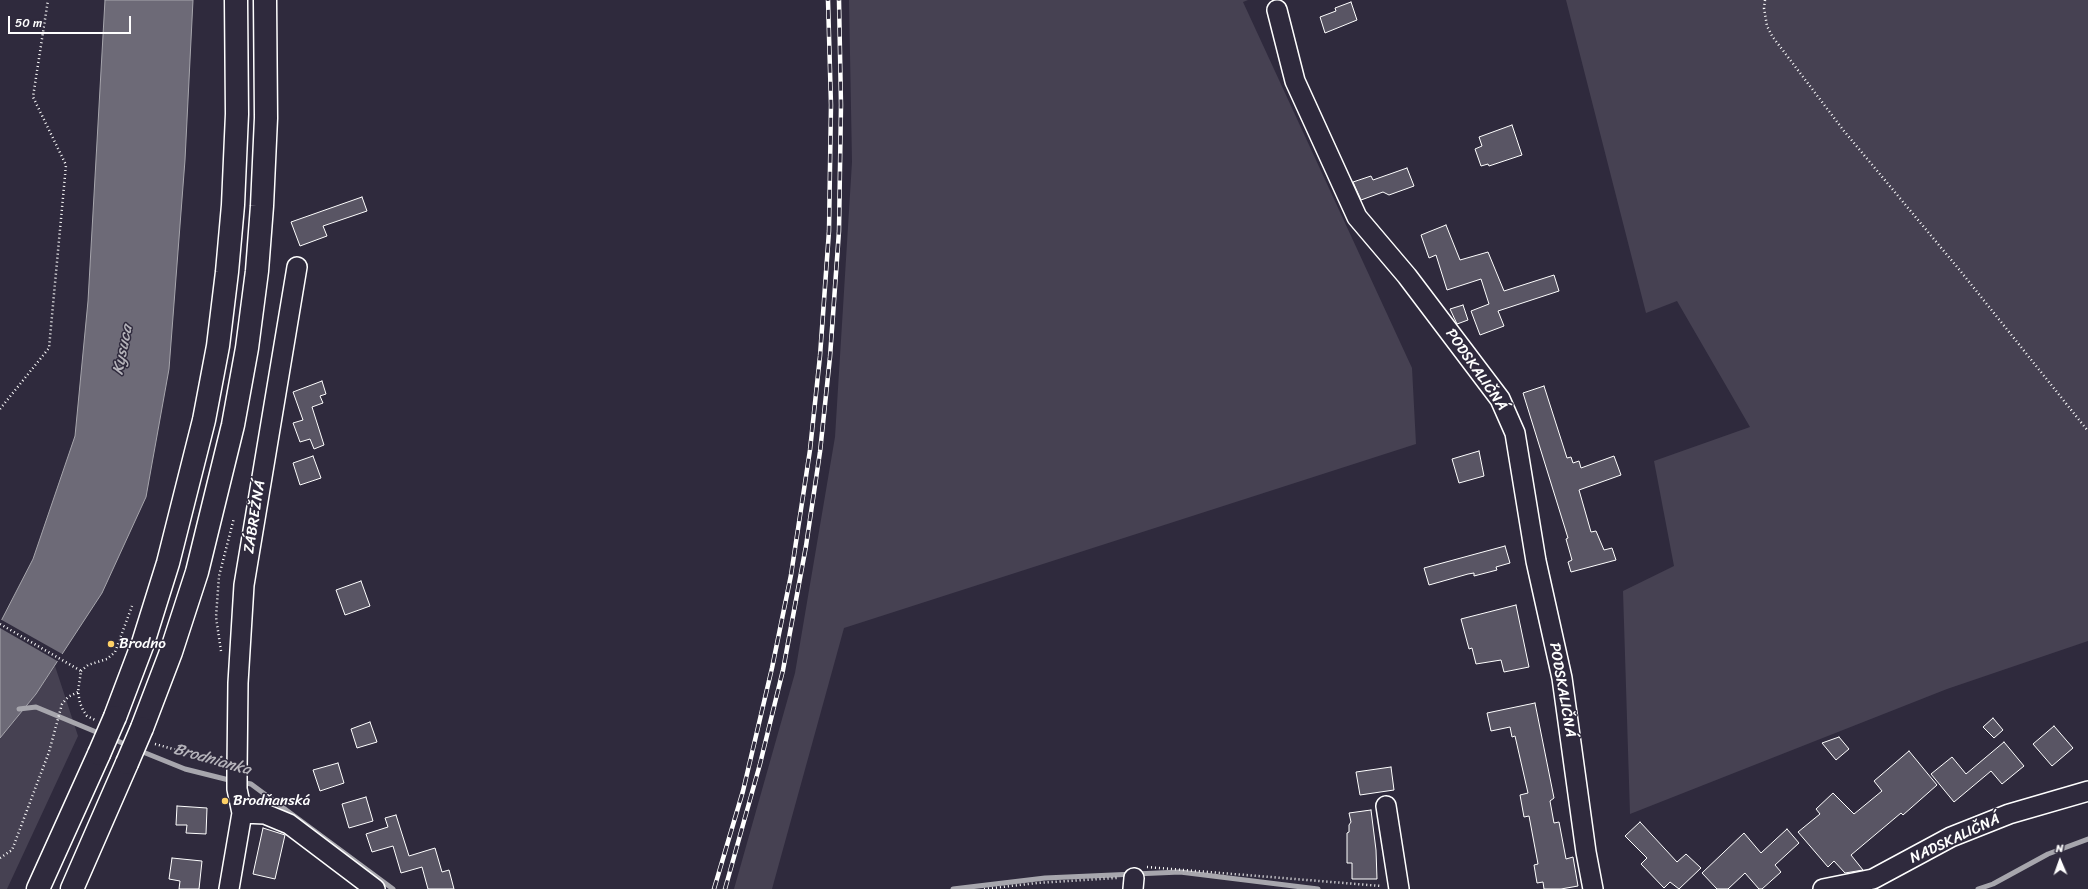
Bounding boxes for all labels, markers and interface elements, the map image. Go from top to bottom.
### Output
scale bar [10,8,133,34]
text: 50 m [15,12,42,34]
water label: Kysuca [109,324,137,376]
street label: PODSKALIČNÁ [1441,326,1511,414]
street label: ZÁBREŽNÁ [240,479,270,555]
place label: Brodno [119,635,166,653]
marker: Brodno [106,639,116,649]
street label: PODSKALIČNÁ [1545,641,1579,739]
water label: Brodnianka [171,740,253,780]
place label: Brodňanská [233,792,310,810]
marker: Brodňanská [220,796,230,806]
street label: NADSKALIČNÁ [1907,810,2003,868]
text: N [2055,839,2064,858]
north arrow [2040,841,2080,881]

